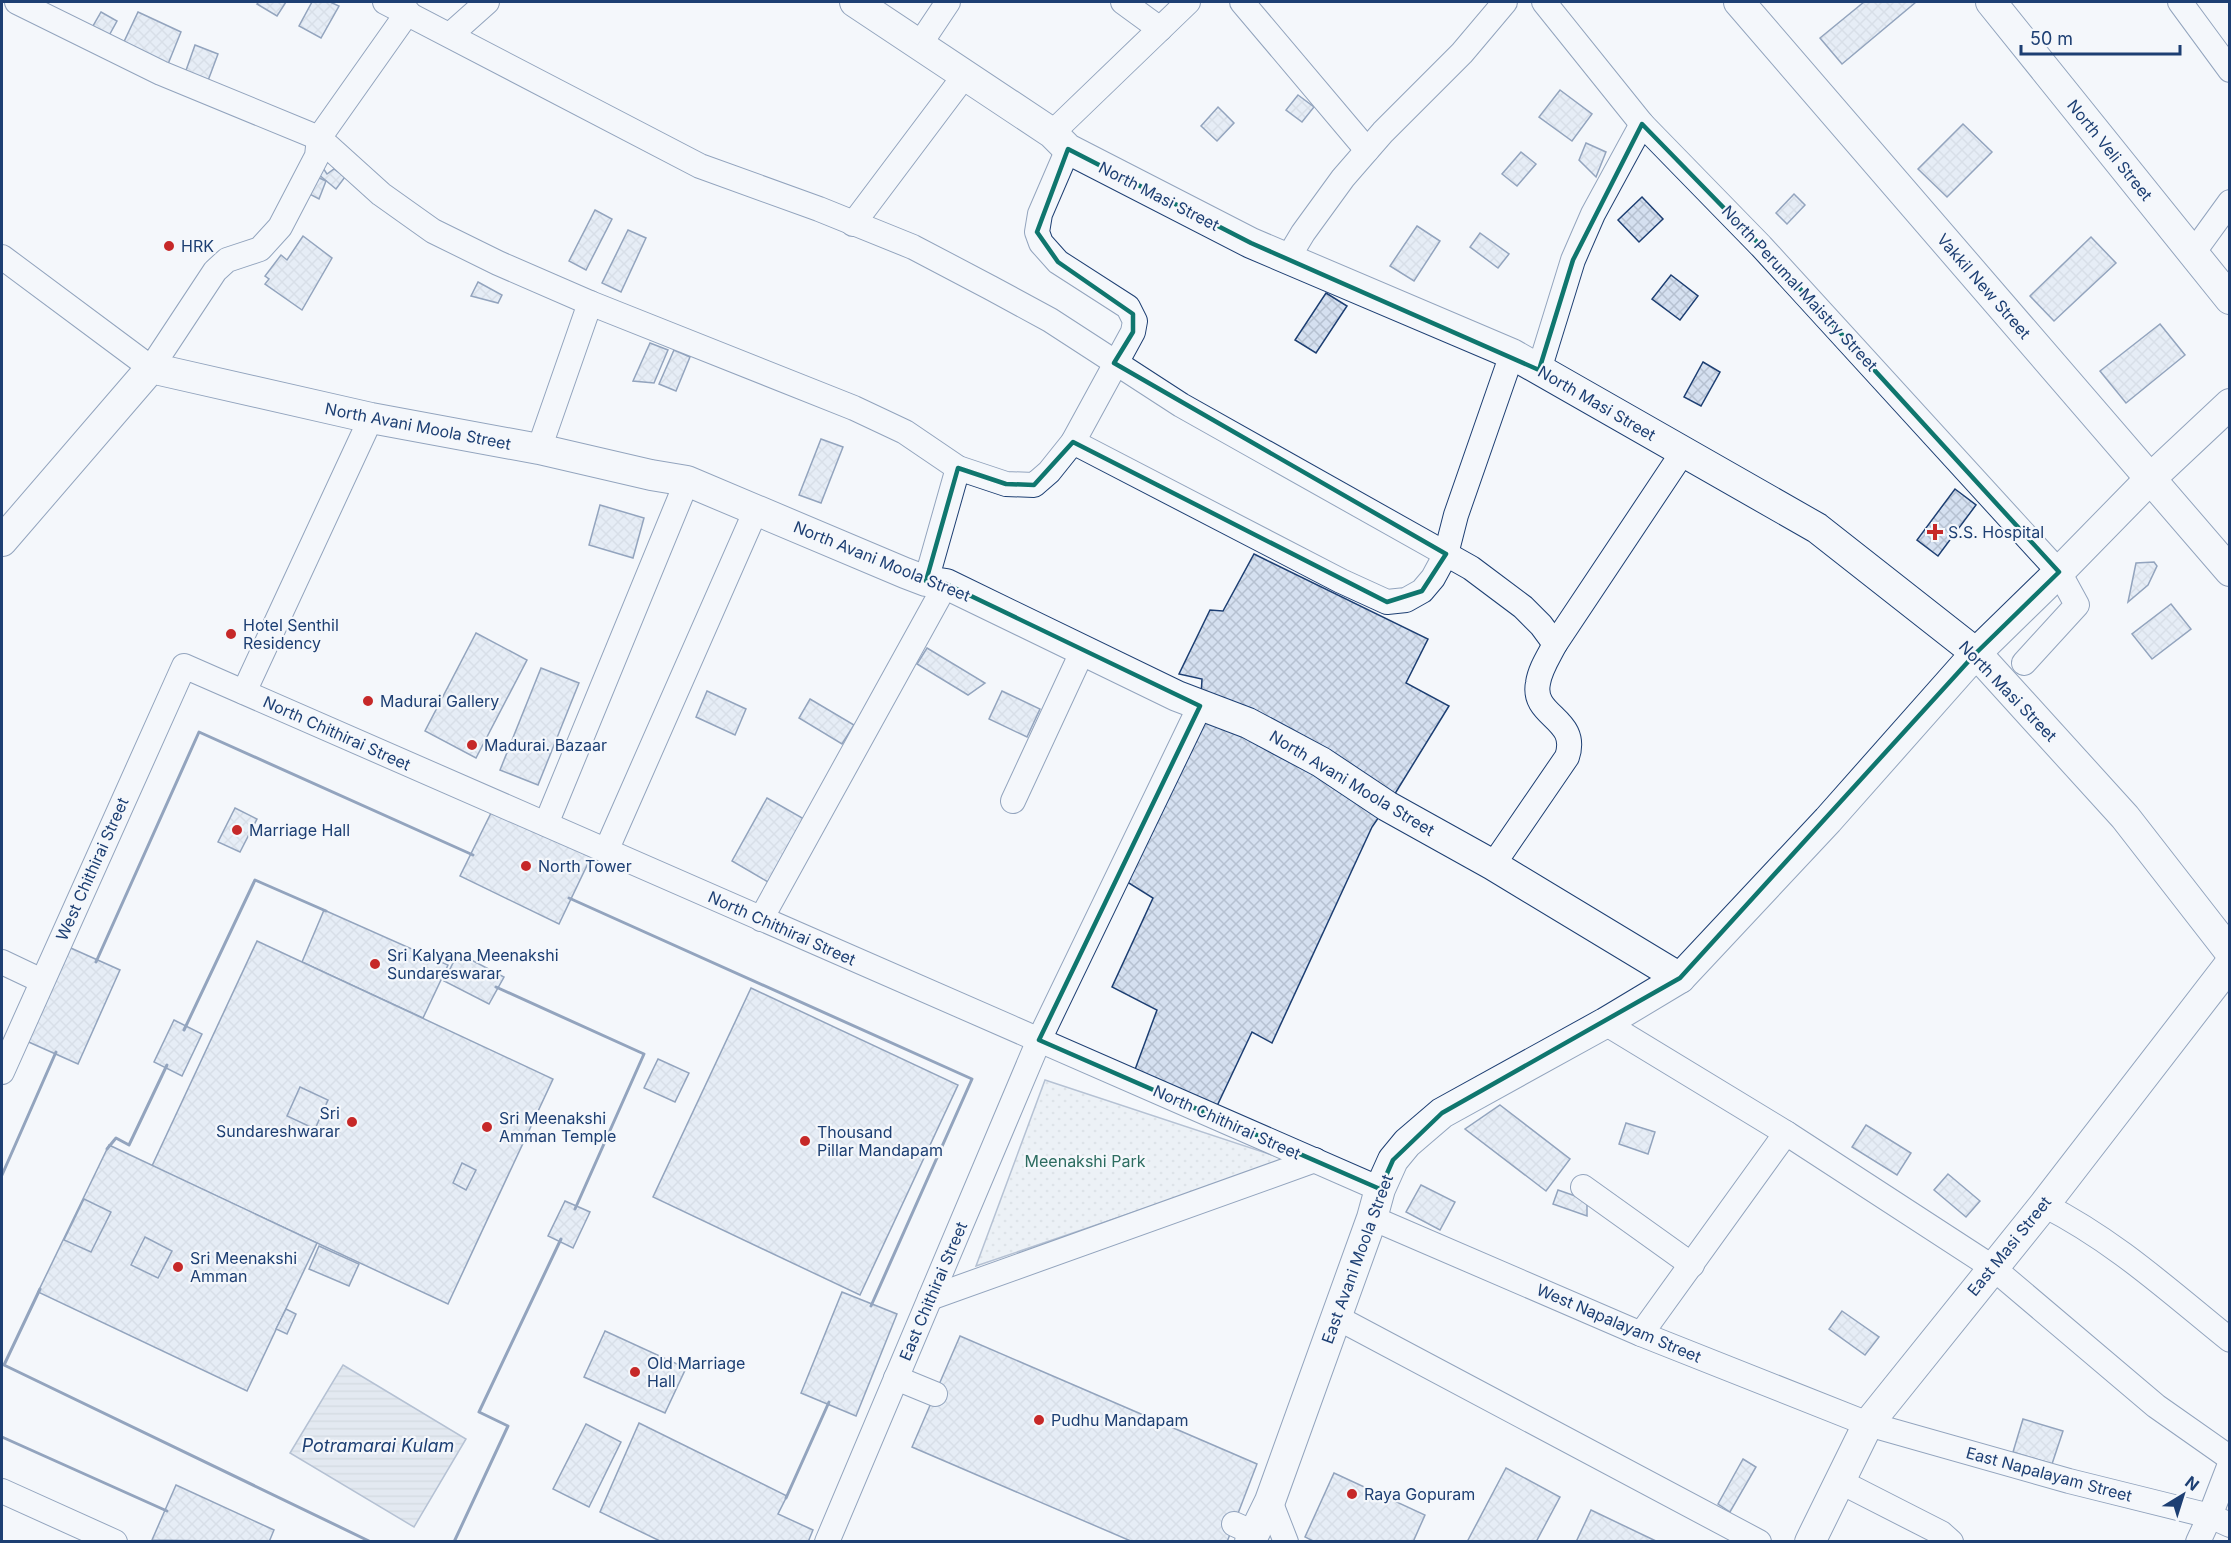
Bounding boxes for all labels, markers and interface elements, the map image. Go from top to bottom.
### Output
scale bar [2021,18,2180,56]
text: 50 m [2030,28,2073,49]
street label: North Veli Street [2063,95,2157,205]
street label: North Masi Street [1095,157,1223,235]
street label: North Perumal Maistry Street [1718,201,1882,375]
street label: Vakkil New Street [1933,229,2035,343]
place label: HRK [181,236,214,256]
marker: HRK [162,239,176,253]
street label: North Masi Street [1535,361,1659,445]
street label: North Avani Moola Street [323,398,513,454]
street label: North Avani Moola Street [791,516,973,606]
place label: S.S. Hospital [1948,522,2044,542]
marker: S.S. Hospital [1926,523,1944,541]
place label: Hotel Senthil Residency [243,615,339,653]
marker: Hotel Senthil Residency [224,627,238,641]
street label: North Masi Street [1955,636,2061,746]
street label: North Chithirai Street [260,691,414,775]
place label: Madurai Gallery [380,691,499,711]
marker: Madurai Gallery [361,694,375,708]
street label: North Avani Moola Street [1266,726,1438,840]
place label: Madurai. Bazaar [484,735,607,755]
marker: Madurai. Bazaar [465,738,479,752]
street label: West Chithirai Street [51,794,133,944]
place label: Marriage Hall [249,820,350,840]
marker: Marriage Hall [230,823,244,837]
place label: North Tower [538,856,632,876]
marker: North Tower [519,859,533,873]
street label: North Chithirai Street [705,886,859,970]
place label: Sri Kalyana Meenakshi Sundareswarar [387,945,559,983]
marker: Sri Kalyana Meenakshi Sundareswarar [368,957,382,971]
street label: North Chithirai Street [1150,1080,1304,1164]
place label: Sri Sundareshwarar [216,1103,340,1141]
place label: Sri Meenakshi Amman Temple [499,1108,616,1146]
marker: Sri Sundareshwarar [345,1115,359,1129]
marker: Sri Meenakshi Amman Temple [480,1120,494,1134]
place label: Thousand Pillar Mandapam [817,1122,943,1160]
marker: Thousand Pillar Mandapam [798,1134,812,1148]
park label: Meenakshi Park [1025,1151,1146,1171]
street label: East Avani Moola Street [1317,1172,1397,1346]
street label: East Masi Street [1963,1192,2055,1300]
street label: East Chithirai Street [895,1219,971,1363]
place label: Sri Meenakshi Amman [190,1248,297,1286]
marker: Sri Meenakshi Amman [171,1260,185,1274]
street label: West Napalayam Street [1534,1279,1704,1367]
place label: Old Marriage Hall [647,1353,745,1391]
marker: Old Marriage Hall [628,1365,642,1379]
place label: Pudhu Mandapam [1051,1410,1189,1430]
marker: Pudhu Mandapam [1032,1413,1046,1427]
water label: Potramarai Kulam [302,1435,455,1456]
street label: East Napalayam Street [1964,1442,2134,1506]
north arrow [2153,1465,2213,1525]
text: N [2181,1472,2203,1495]
place label: Raya Gopuram [1364,1484,1475,1504]
marker: Raya Gopuram [1345,1487,1359,1501]

